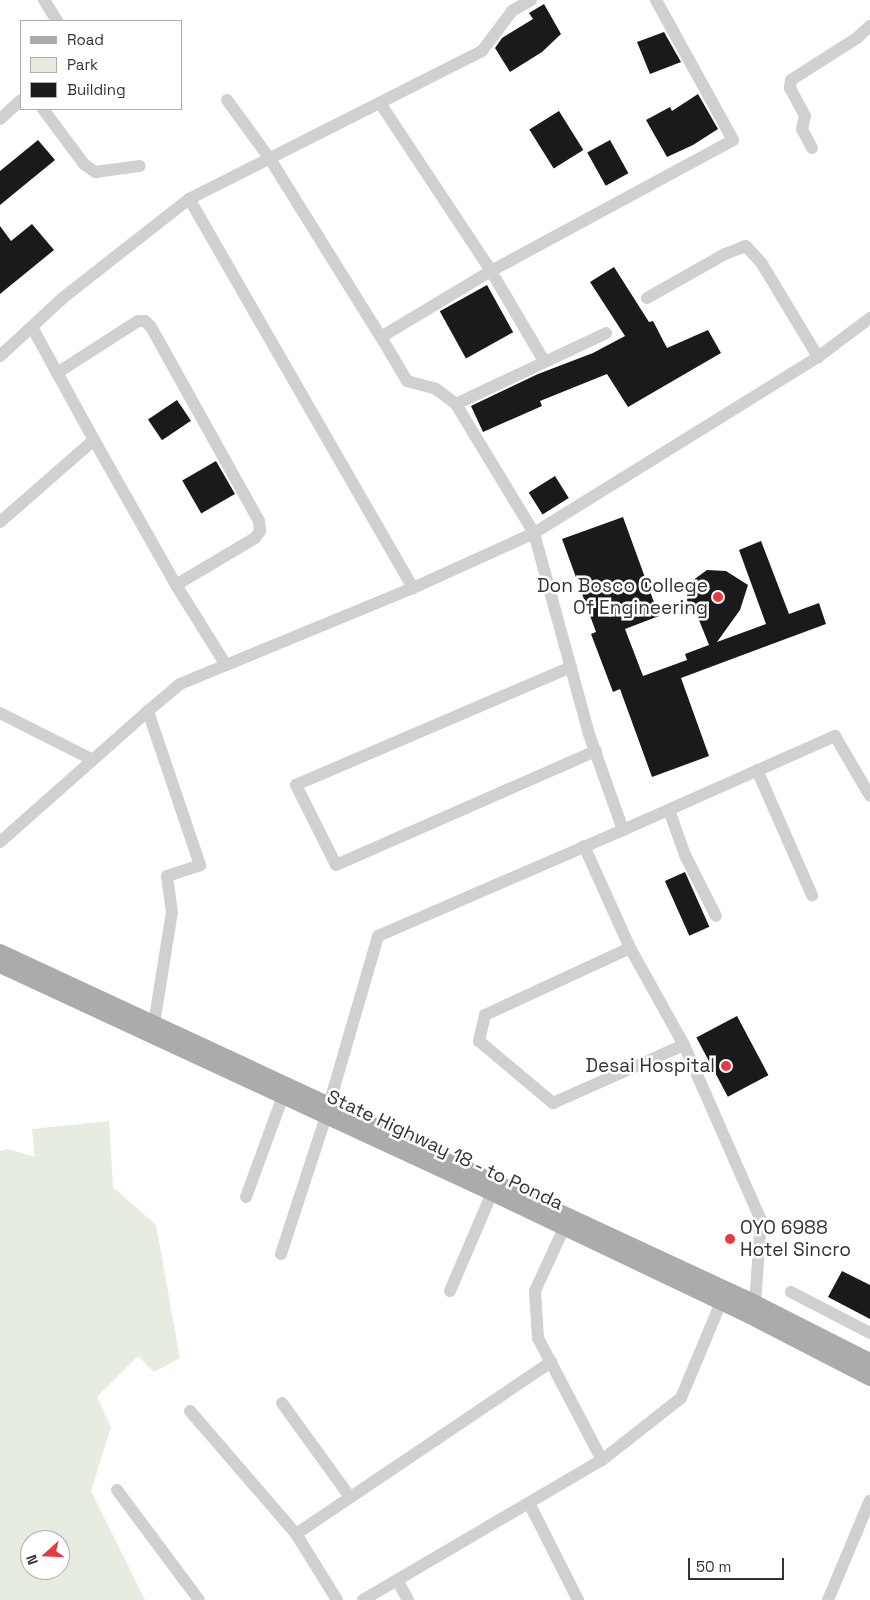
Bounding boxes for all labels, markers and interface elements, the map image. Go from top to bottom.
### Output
legend [20,20,182,110]
text: Road [67,30,104,49]
text: Park [67,55,98,74]
text: Building [67,80,126,99]
place label: Don Bosco College Of Engineering [537,575,708,619]
marker: Don Bosco College Of Engineering [712,591,724,603]
place label: Desai Hospital [585,1055,715,1077]
marker: Desai Hospital [719,1059,733,1073]
street label: State Highway 18 - to Ponda [323,1085,567,1215]
place label: OYO 6988 Hotel Sincro [740,1217,851,1261]
marker: OYO 6988 Hotel Sincro [724,1233,736,1245]
north arrow [20,1530,70,1580]
scale bar [690,1548,786,1580]
text: N [22,1552,42,1567]
text: 50 m [696,1557,731,1576]

